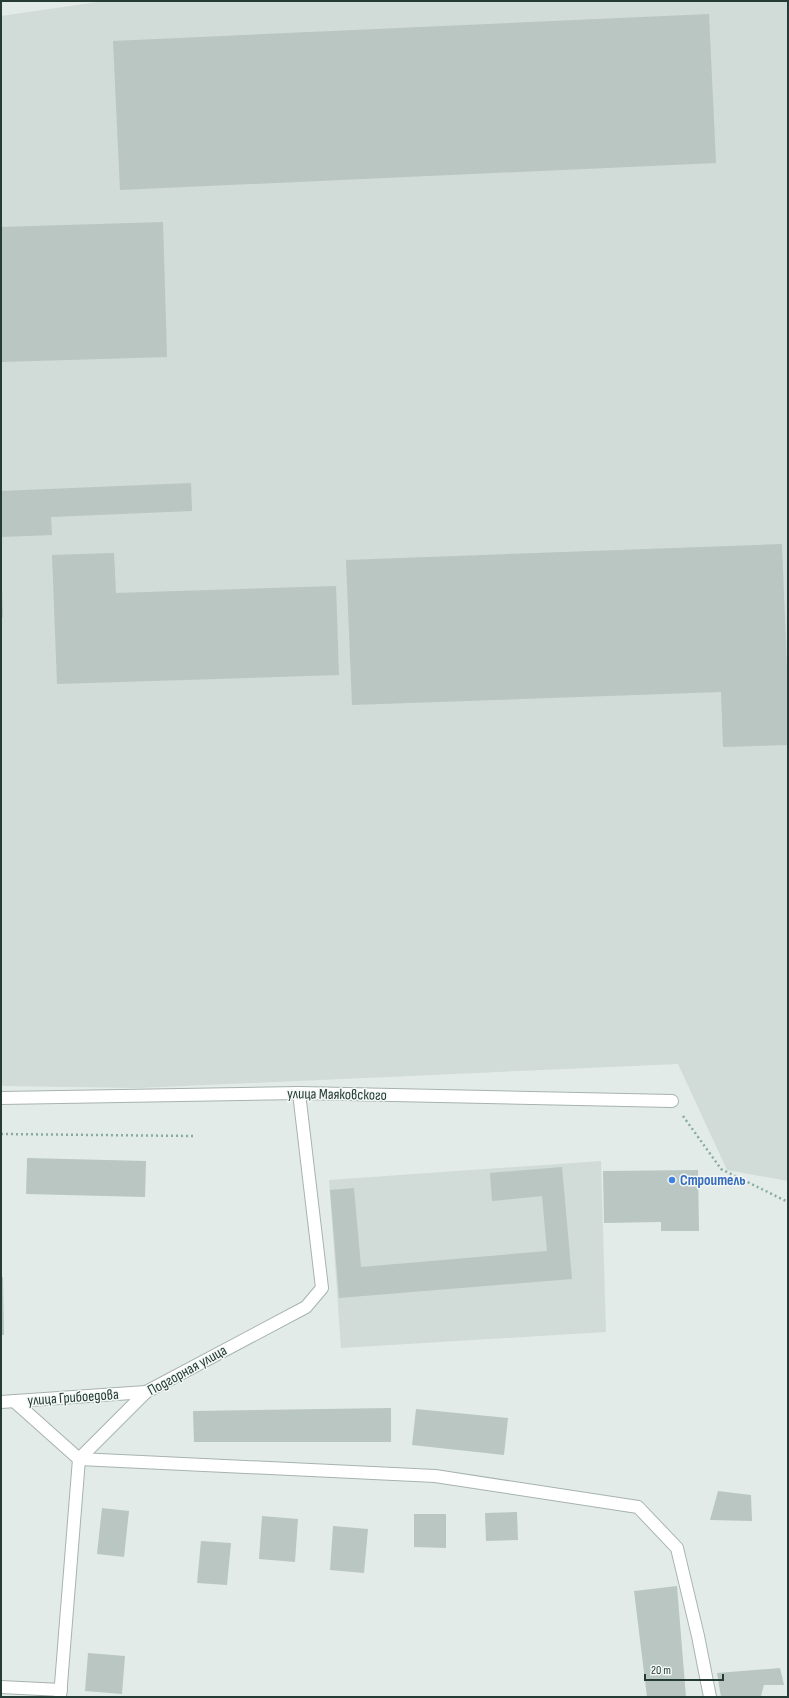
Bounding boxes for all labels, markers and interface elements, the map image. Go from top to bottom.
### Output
street label: улица Маяковского [287,1084,387,1105]
place label: Строитель [680,1171,746,1190]
marker: Строитель [667,1175,677,1185]
street label: Подгорная улица [144,1341,230,1400]
street label: улица Грибоедова [27,1385,120,1410]
scale bar [645,1656,723,1682]
text: 20 m [651,1663,671,1678]

